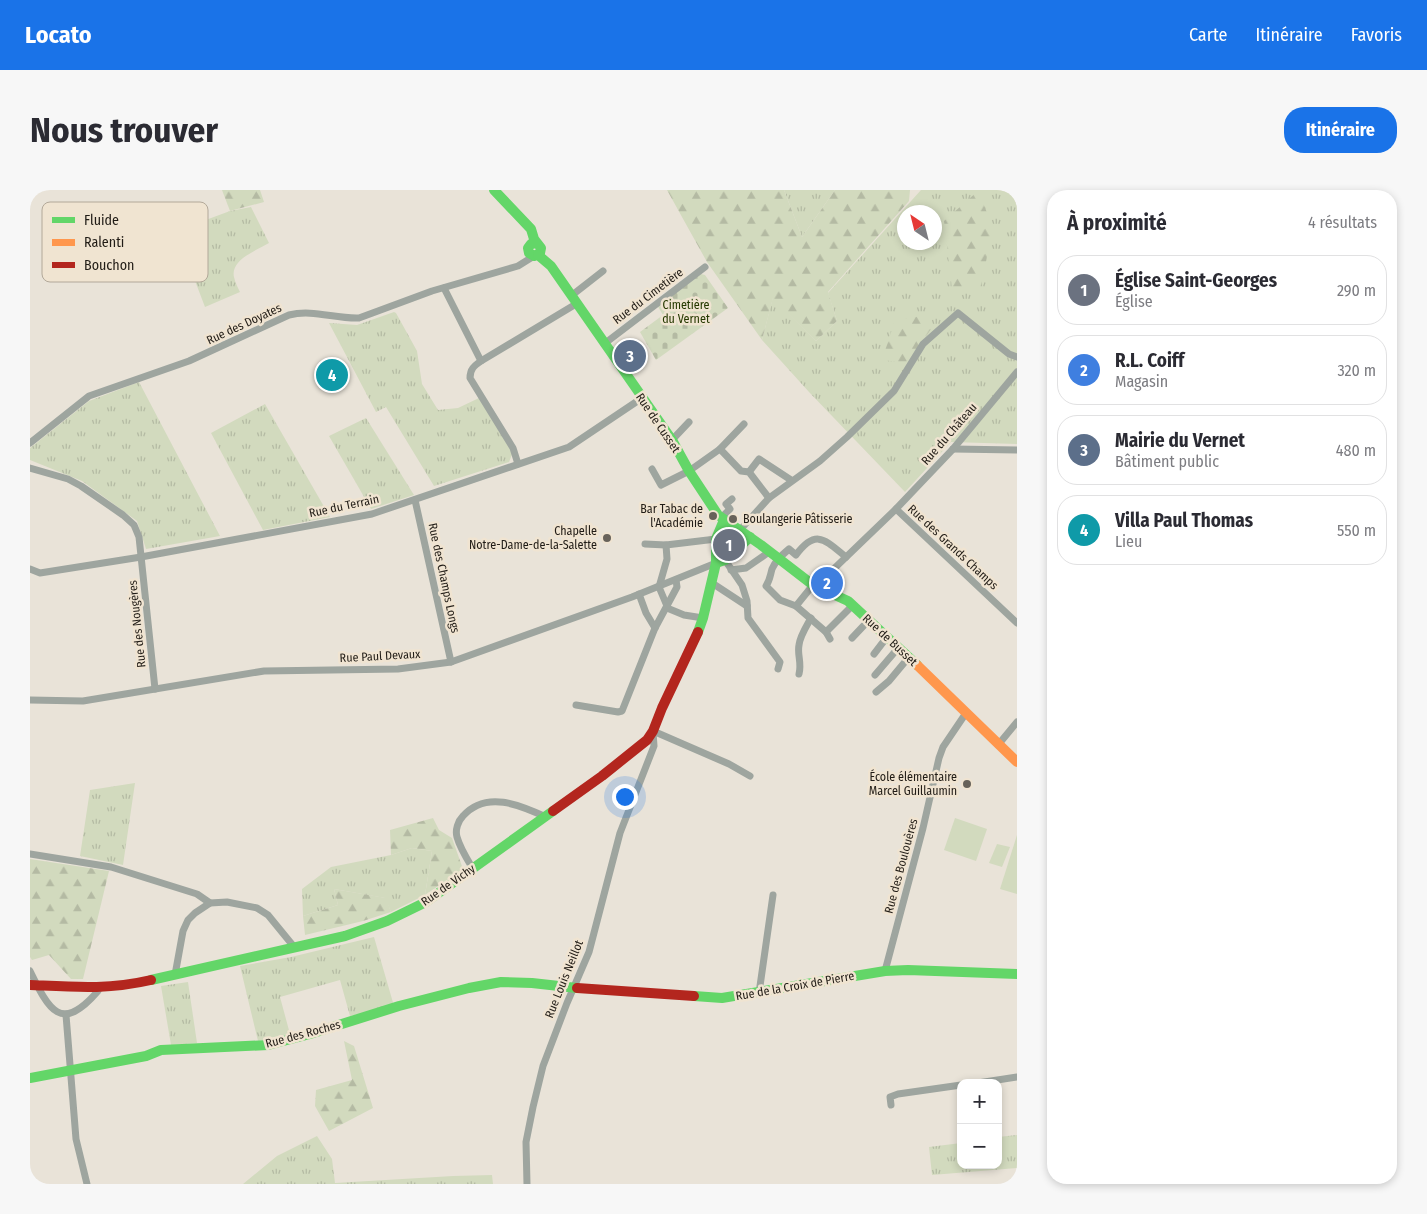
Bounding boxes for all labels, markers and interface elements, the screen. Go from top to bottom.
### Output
text: Locato [25,21,91,49]
text: Carte [1189,24,1227,46]
text: Itinéraire [1255,24,1323,46]
text: Favoris [1351,24,1402,46]
button: Itinéraire [1284,107,1397,153]
text: Nous trouver [30,109,218,151]
legend [42,202,208,282]
north arrow [897,205,942,250]
text: À proximité [1067,210,1167,236]
text: Fluide [84,212,119,229]
text: 4 résultats [1308,213,1377,232]
text: Ralenti [84,234,124,251]
text: Bouchon [84,257,134,274]
street label: Rue du Cimetière [610,265,686,327]
text: Église Saint-Georges [1115,269,1277,292]
text: 1 [1081,281,1087,300]
text: 290 m [1337,281,1376,300]
text: Église [1115,292,1153,311]
park label: Cimetière du Vernet [662,298,710,326]
street label: Rue des Doyates [204,301,284,347]
pin: 3 [614,337,646,375]
text: R.L. Coiff [1115,349,1184,372]
pin: 4 [316,356,348,394]
text: 2 [1080,361,1088,380]
text: 320 m [1337,361,1376,380]
text: Magasin [1115,372,1168,391]
street label: Rue de Cusset [633,391,683,456]
street label: Rue du Château [918,400,980,468]
text: Mairie du Vernet [1115,429,1245,452]
text: 3 [1080,441,1088,460]
text: 480 m [1336,441,1376,460]
text: Bâtiment public [1115,452,1219,471]
street label: Rue du Terrain [308,492,380,520]
place label: Bar Tabac de l'Académie [640,502,703,530]
street label: Rue des Grands Champs [905,502,1001,592]
text: Villa Paul Thomas [1115,509,1253,532]
marker: Bar Tabac de l'Académie [707,510,719,522]
place label: Boulangerie Pâtisserie [743,512,853,526]
marker: Boulangerie Pâtisserie [727,513,739,525]
text: 4 [1080,521,1088,540]
text: 550 m [1337,521,1376,540]
street label: Rue des Champs Longs [426,522,462,634]
place label: Chapelle Notre-Dame-de-la-Salette [469,524,597,552]
pin: 1 [713,526,745,564]
marker: Chapelle Notre-Dame-de-la-Salette [601,532,613,544]
text: Lieu [1115,532,1142,551]
pin: 2 [811,564,843,602]
street label: Rue des Nougères [125,579,149,669]
street label: Rue de Busset [860,611,920,669]
street label: Rue Paul Devaux [339,647,421,665]
place label: École élémentaire Marcel Guillaumin [869,769,957,798]
marker: École élémentaire Marcel Guillaumin [961,778,973,790]
your location [612,784,638,810]
street label: Rue des Boulouères [882,817,920,915]
street label: Rue de Vichy [418,861,478,909]
street label: Rue Louis Neillot [542,938,586,1020]
street label: Rue de la Croix de Pierre [735,969,855,1003]
street label: Rue des Roches [264,1017,342,1051]
map controls [957,1079,1002,1169]
button: + [957,1079,1002,1124]
button: − [957,1124,1002,1169]

